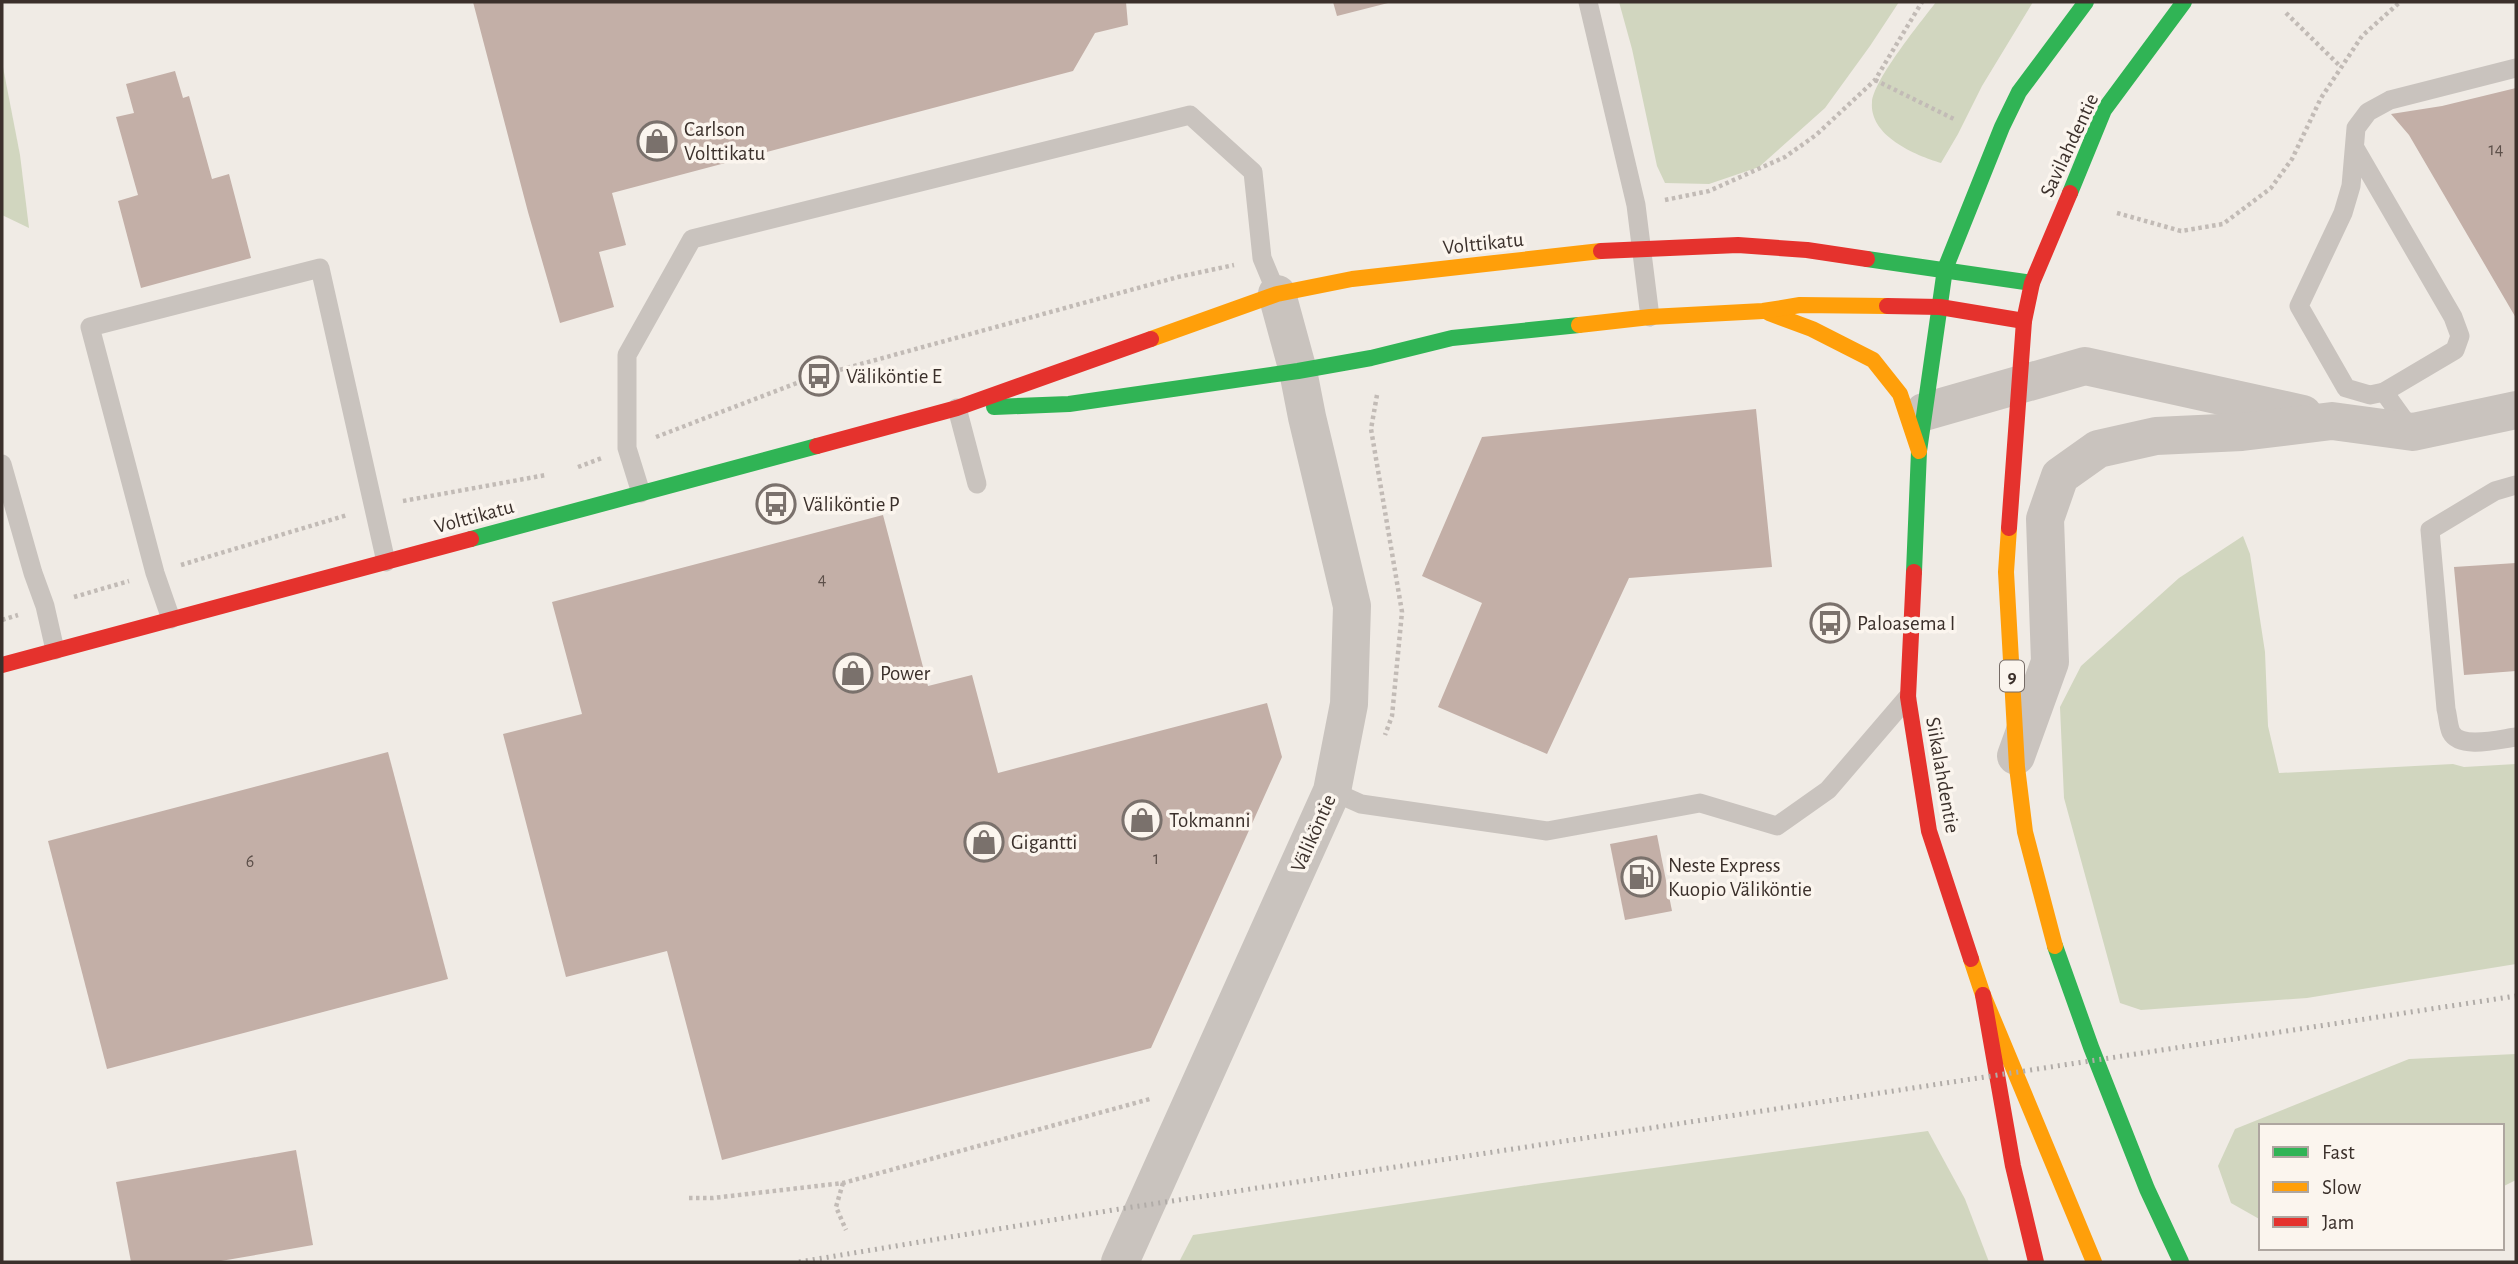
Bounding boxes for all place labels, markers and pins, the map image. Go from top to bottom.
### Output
place label: Carlson Volttikatu [684,119,765,164]
shop icon: Carlson Volttikatu [636,120,678,162]
bus stop icon: Väliköntie E [798,355,840,397]
place label: Väliköntie E [846,366,942,387]
bus stop icon: Väliköntie P [755,483,797,525]
place label: Väliköntie P [803,494,900,515]
bus stop icon: Paloasema I [1809,602,1851,644]
place label: Paloasema I [1857,613,1955,634]
shop icon: Power [832,652,874,694]
place label: Power [880,663,931,684]
shop icon: Tokmanni [1121,799,1163,841]
place label: Tokmanni [1169,810,1251,831]
shop icon: Gigantti [963,821,1005,863]
place label: Gigantti [1011,832,1077,853]
place label: Neste Express Kuopio Väliköntie [1668,855,1812,900]
fuel station icon: Neste Express Kuopio Väliköntie [1620,856,1662,898]

